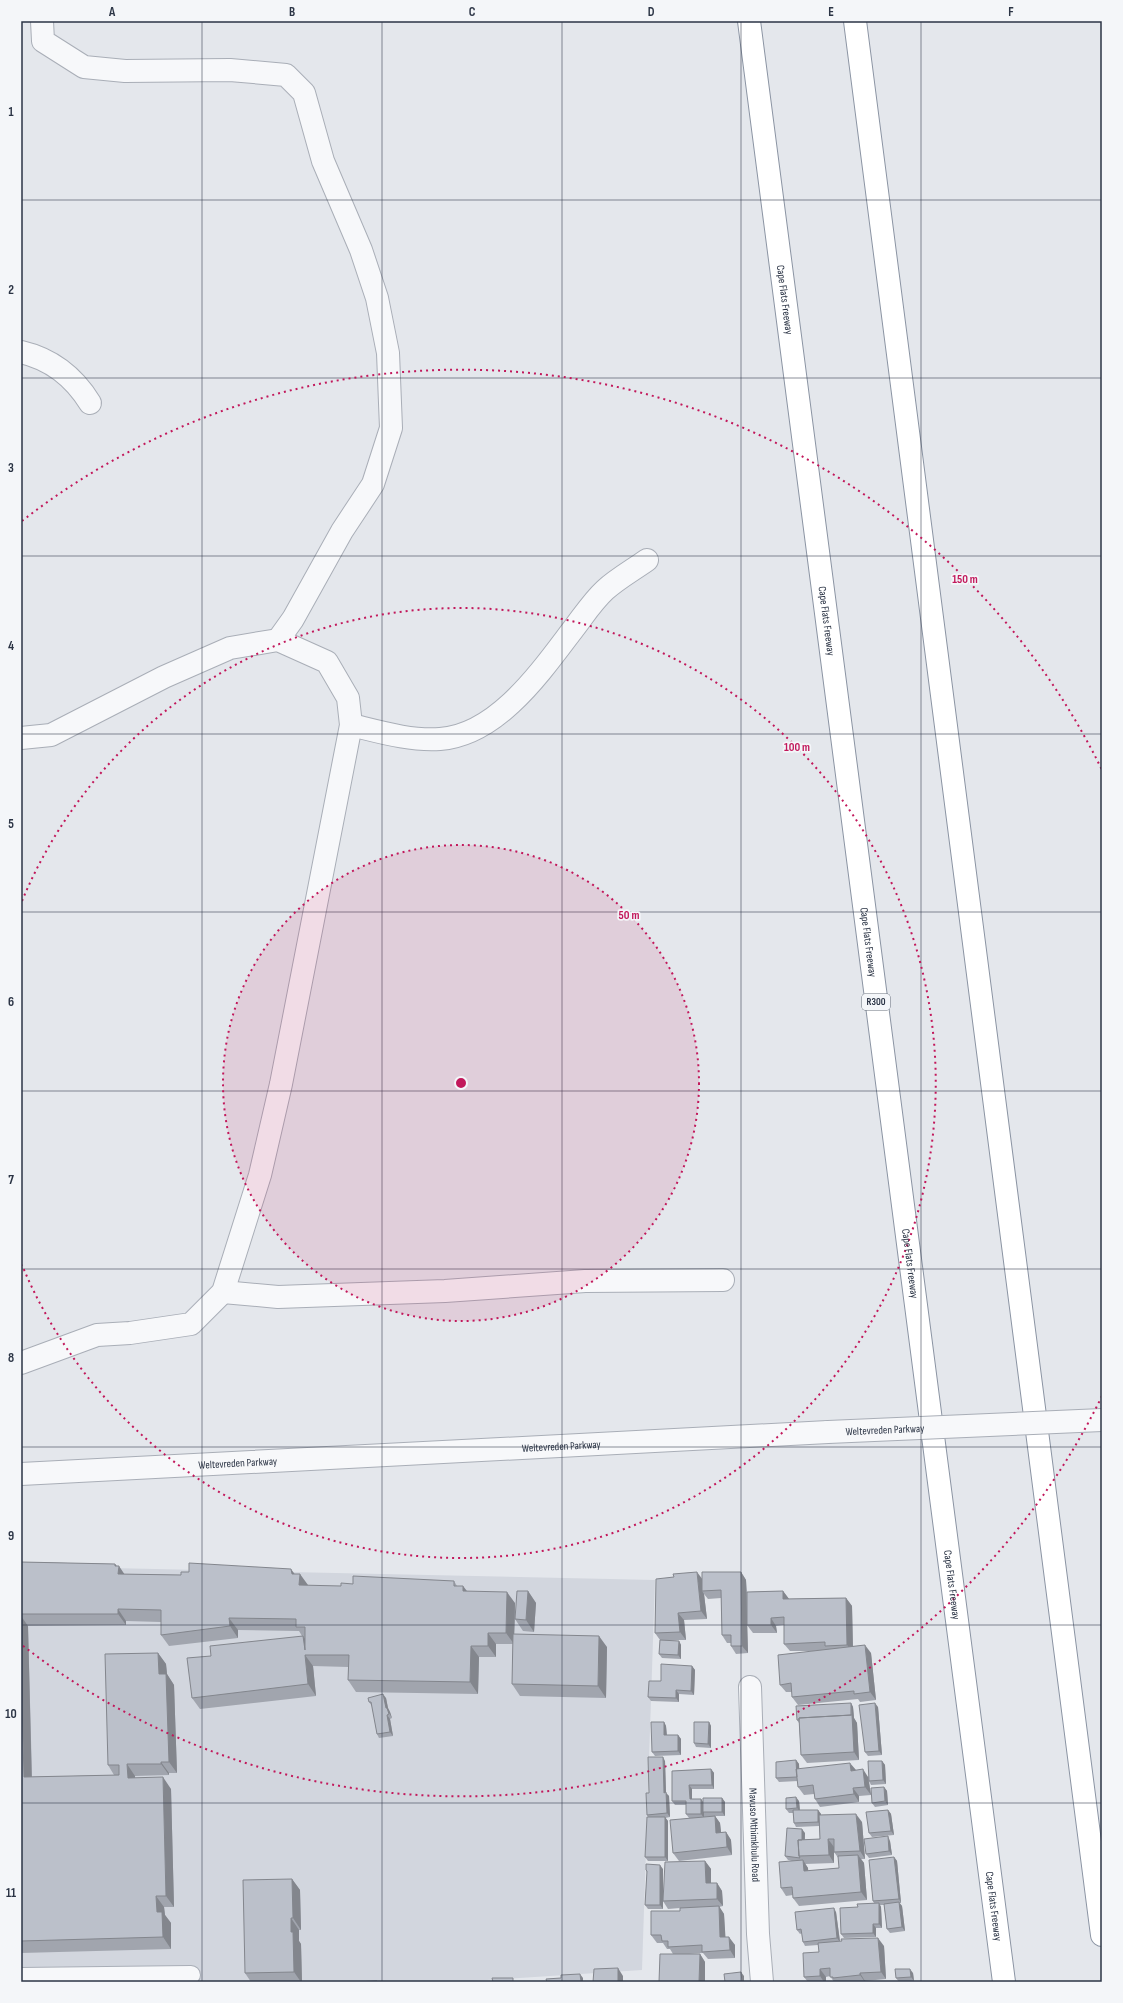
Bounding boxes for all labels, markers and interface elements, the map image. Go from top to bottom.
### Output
text: A [108,4,116,20]
text: B [289,4,295,20]
text: C [469,4,476,20]
text: D [648,4,655,20]
text: E [828,4,834,20]
text: F [1008,4,1014,20]
text: 1 [8,104,14,120]
street label: Cape Flats Freeway [774,264,796,336]
text: 2 [8,282,14,298]
text: 3 [8,460,14,476]
text: 150 m [952,572,978,587]
street label: Cape Flats Freeway [816,585,838,657]
text: 4 [8,638,14,654]
text: 100 m [784,740,810,755]
text: 5 [8,816,14,832]
street label: Cape Flats Freeway [858,907,880,979]
text: 50 m [619,908,639,923]
text: 6 [8,994,14,1010]
road number: R300 [862,994,890,1010]
centre of rings [454,1076,468,1090]
text: 7 [8,1172,14,1188]
street label: Cape Flats Freeway [900,1228,922,1300]
text: 8 [8,1350,14,1366]
street label: Weltevreden Parkway [845,1421,925,1438]
street label: Weltevreden Parkway [522,1437,602,1454]
street label: Weltevreden Parkway [198,1454,278,1471]
text: 9 [8,1528,14,1544]
street label: Cape Flats Freeway [941,1549,963,1621]
text: 10 [5,1706,17,1722]
street label: Mavuso Mthimkhulu Road [747,1788,763,1882]
street label: Cape Flats Freeway [983,1871,1005,1942]
text: 11 [6,1885,16,1901]

